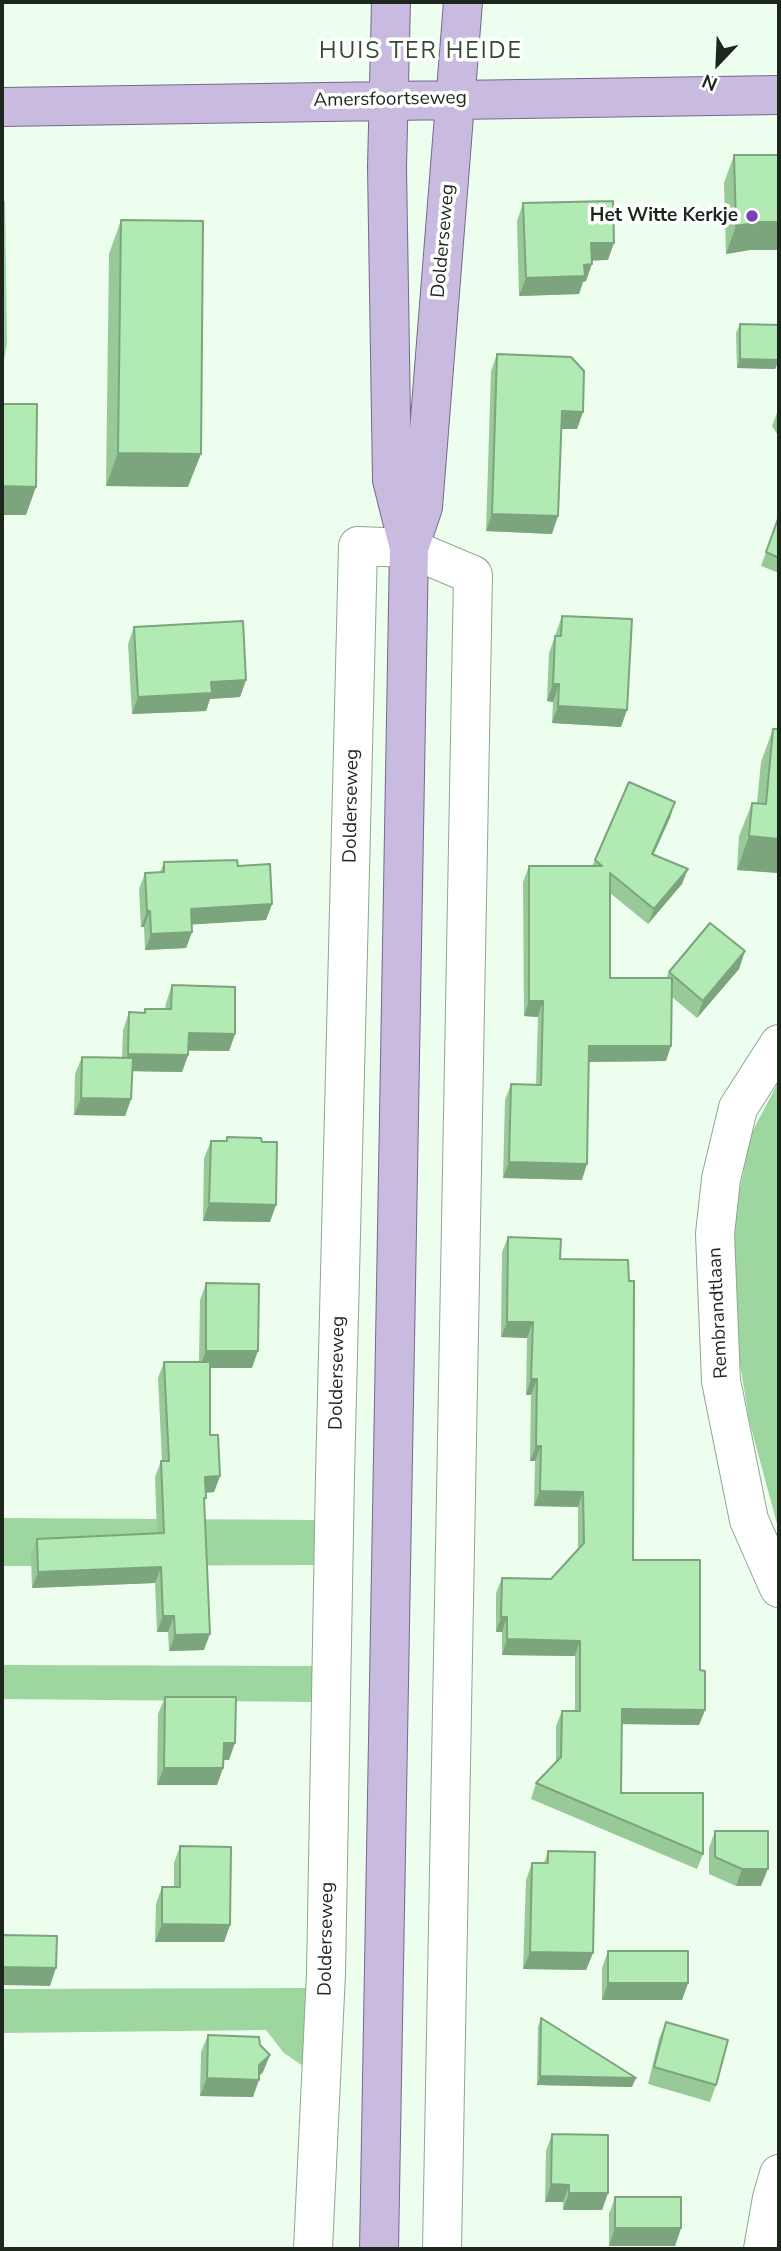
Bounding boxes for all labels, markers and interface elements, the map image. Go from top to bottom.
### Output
north arrow [683,28,753,98]
district label: HUIS TER HEIDE [321,38,521,66]
text: N [698,68,721,97]
street label: Amersfoortseweg [313,87,467,113]
street label: Dolderseweg [428,183,460,299]
place label: Het Witte Kerkje [590,205,738,227]
marker: Het Witte Kerkje [744,208,760,224]
street label: Dolderseweg [340,749,364,863]
street label: Rembrandtlaan [704,1247,734,1379]
street label: Dolderseweg [326,1316,350,1430]
street label: Dolderseweg [315,1882,339,1996]

